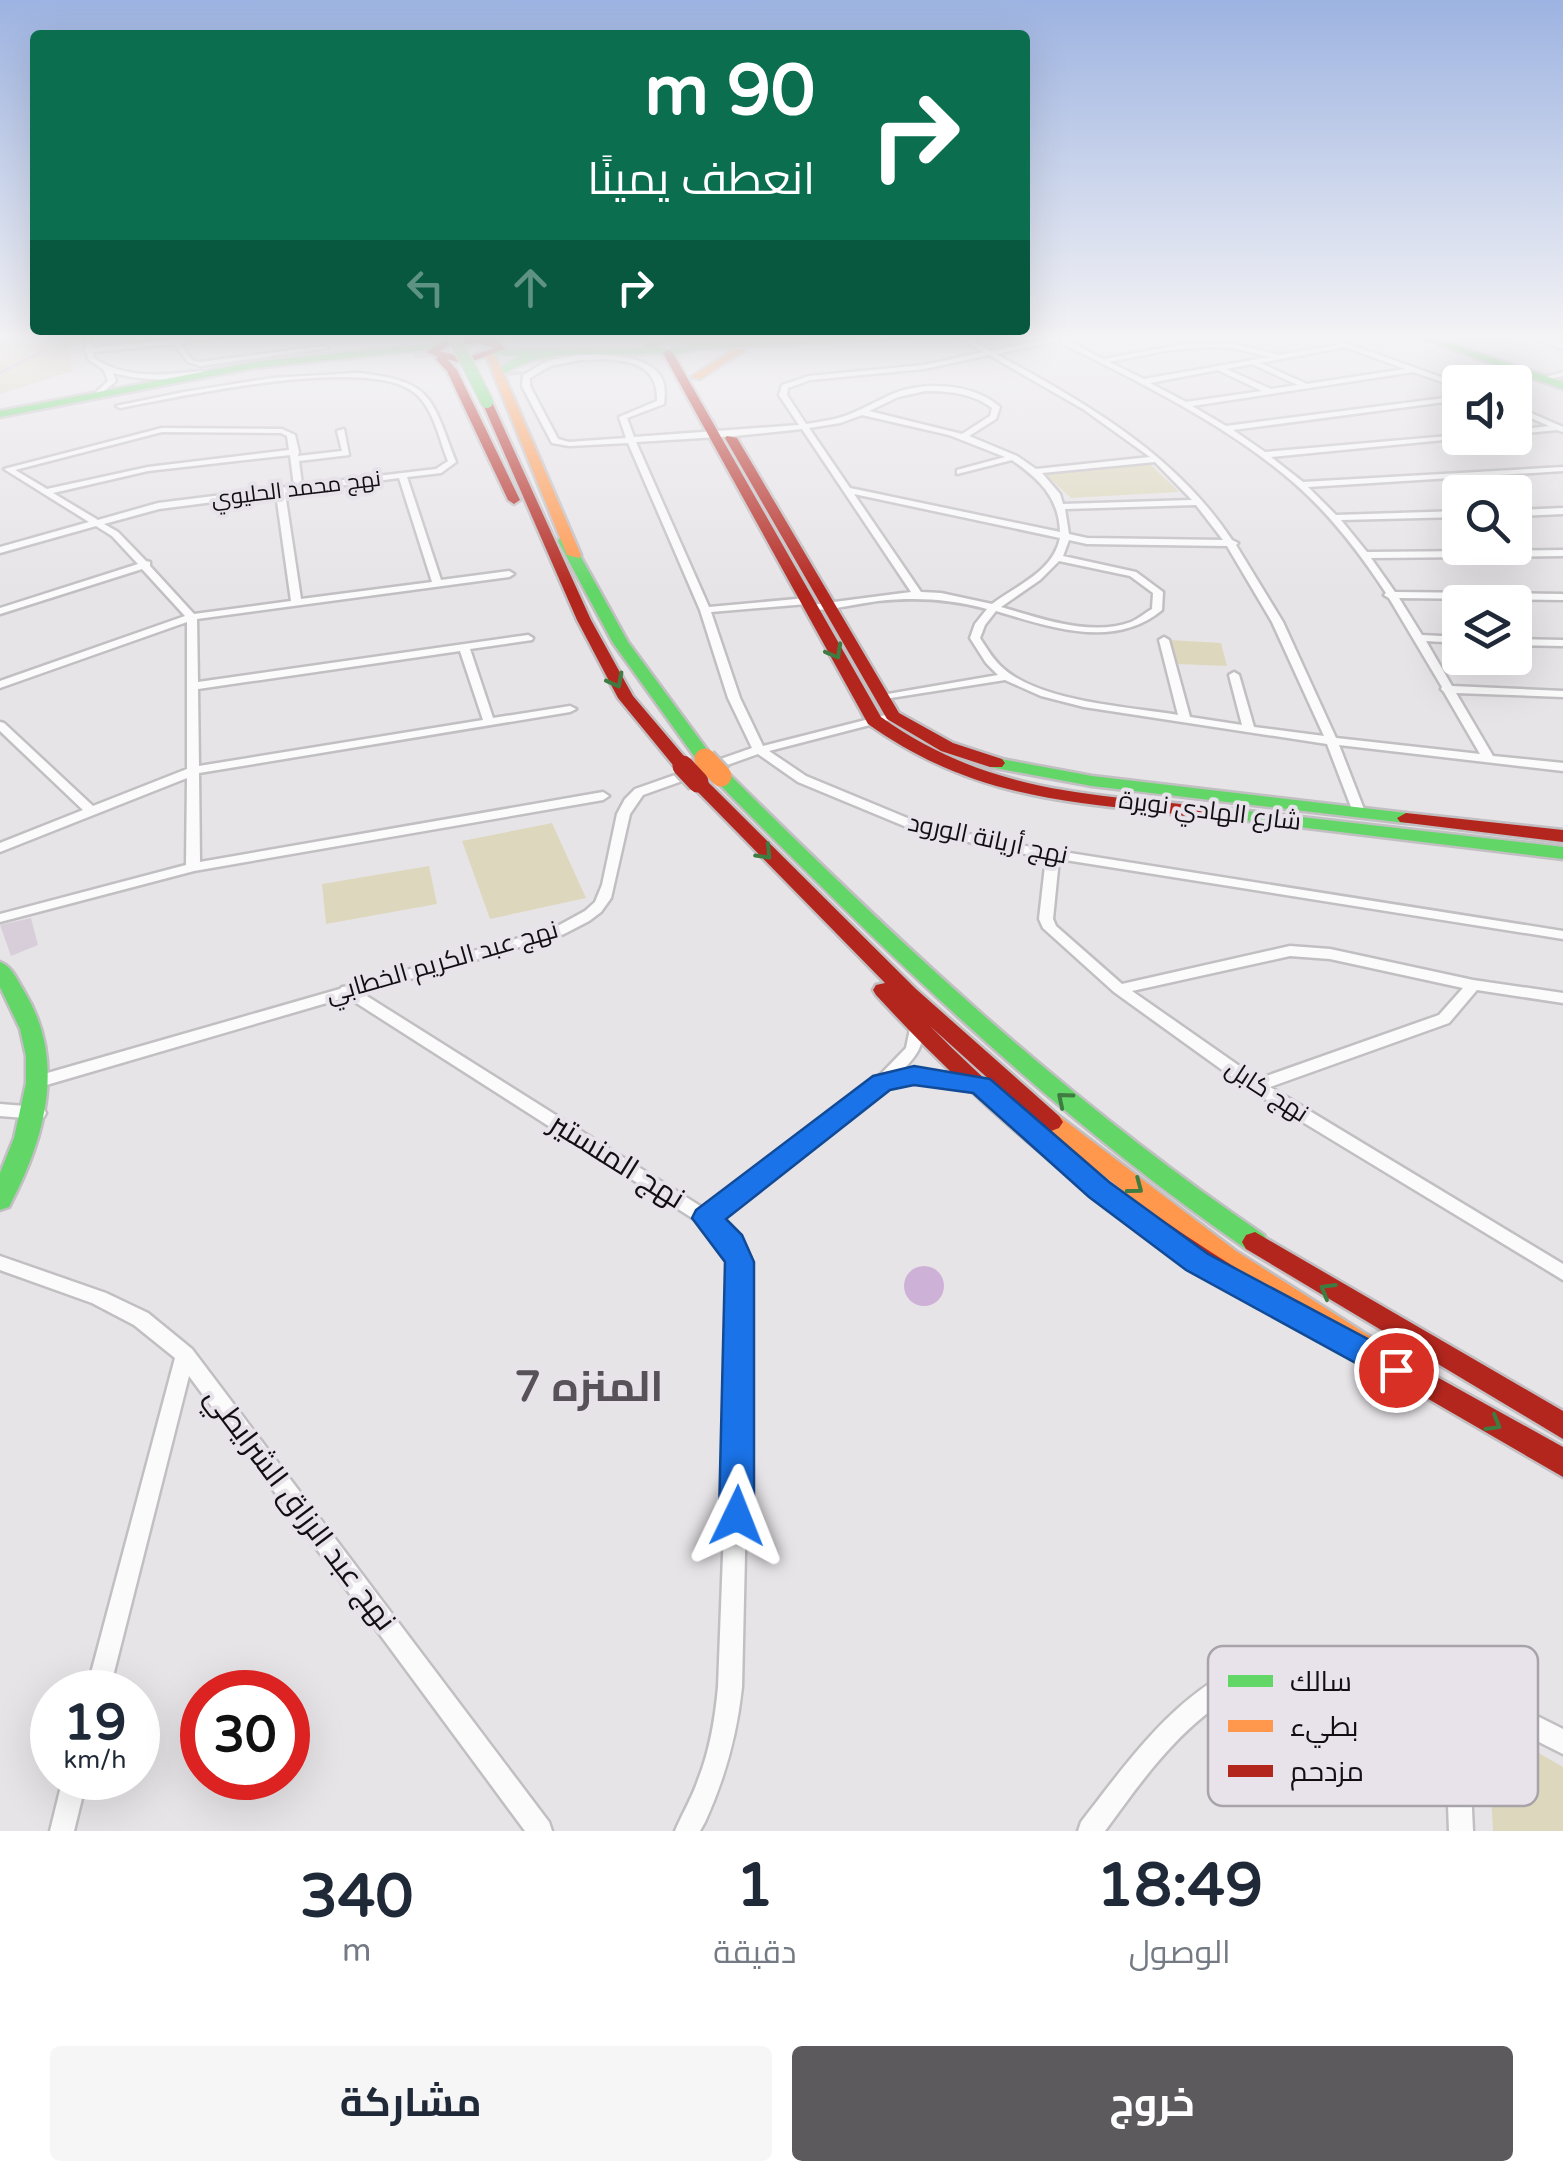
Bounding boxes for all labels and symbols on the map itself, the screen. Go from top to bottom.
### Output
street label: نهج محمد الحليوي [210,466,383,515]
one-way arrow [823,641,843,659]
one-way arrow [604,670,623,688]
street label: شارع الهادي نويرة [1117,785,1303,841]
street label: نهج أريانة الورود [905,805,1071,872]
one-way arrow [753,841,771,859]
street label: نهج عبد الكريم الخطابي [322,914,563,1013]
street label: نهج كابل [1219,1053,1314,1130]
one-way arrow [1057,1093,1076,1111]
street label: نهج المنستير [540,1104,691,1218]
one-way arrow [1125,1176,1143,1193]
one-way arrow [1320,1283,1338,1302]
pin [1354,1328,1439,1413]
district label: المنزه 7 [515,1362,664,1413]
street label: نهج عبد الرزاق الشرايطي [193,1380,404,1641]
one-way arrow [1483,1412,1501,1431]
position arrow [685,1464,789,1568]
legend [1208,1646,1538,1806]
text: سالك [1290,1665,1352,1699]
speed limit sign: 30 [180,1670,310,1800]
text: بطيء [1290,1710,1358,1748]
text: مزدحم [1290,1755,1364,1791]

